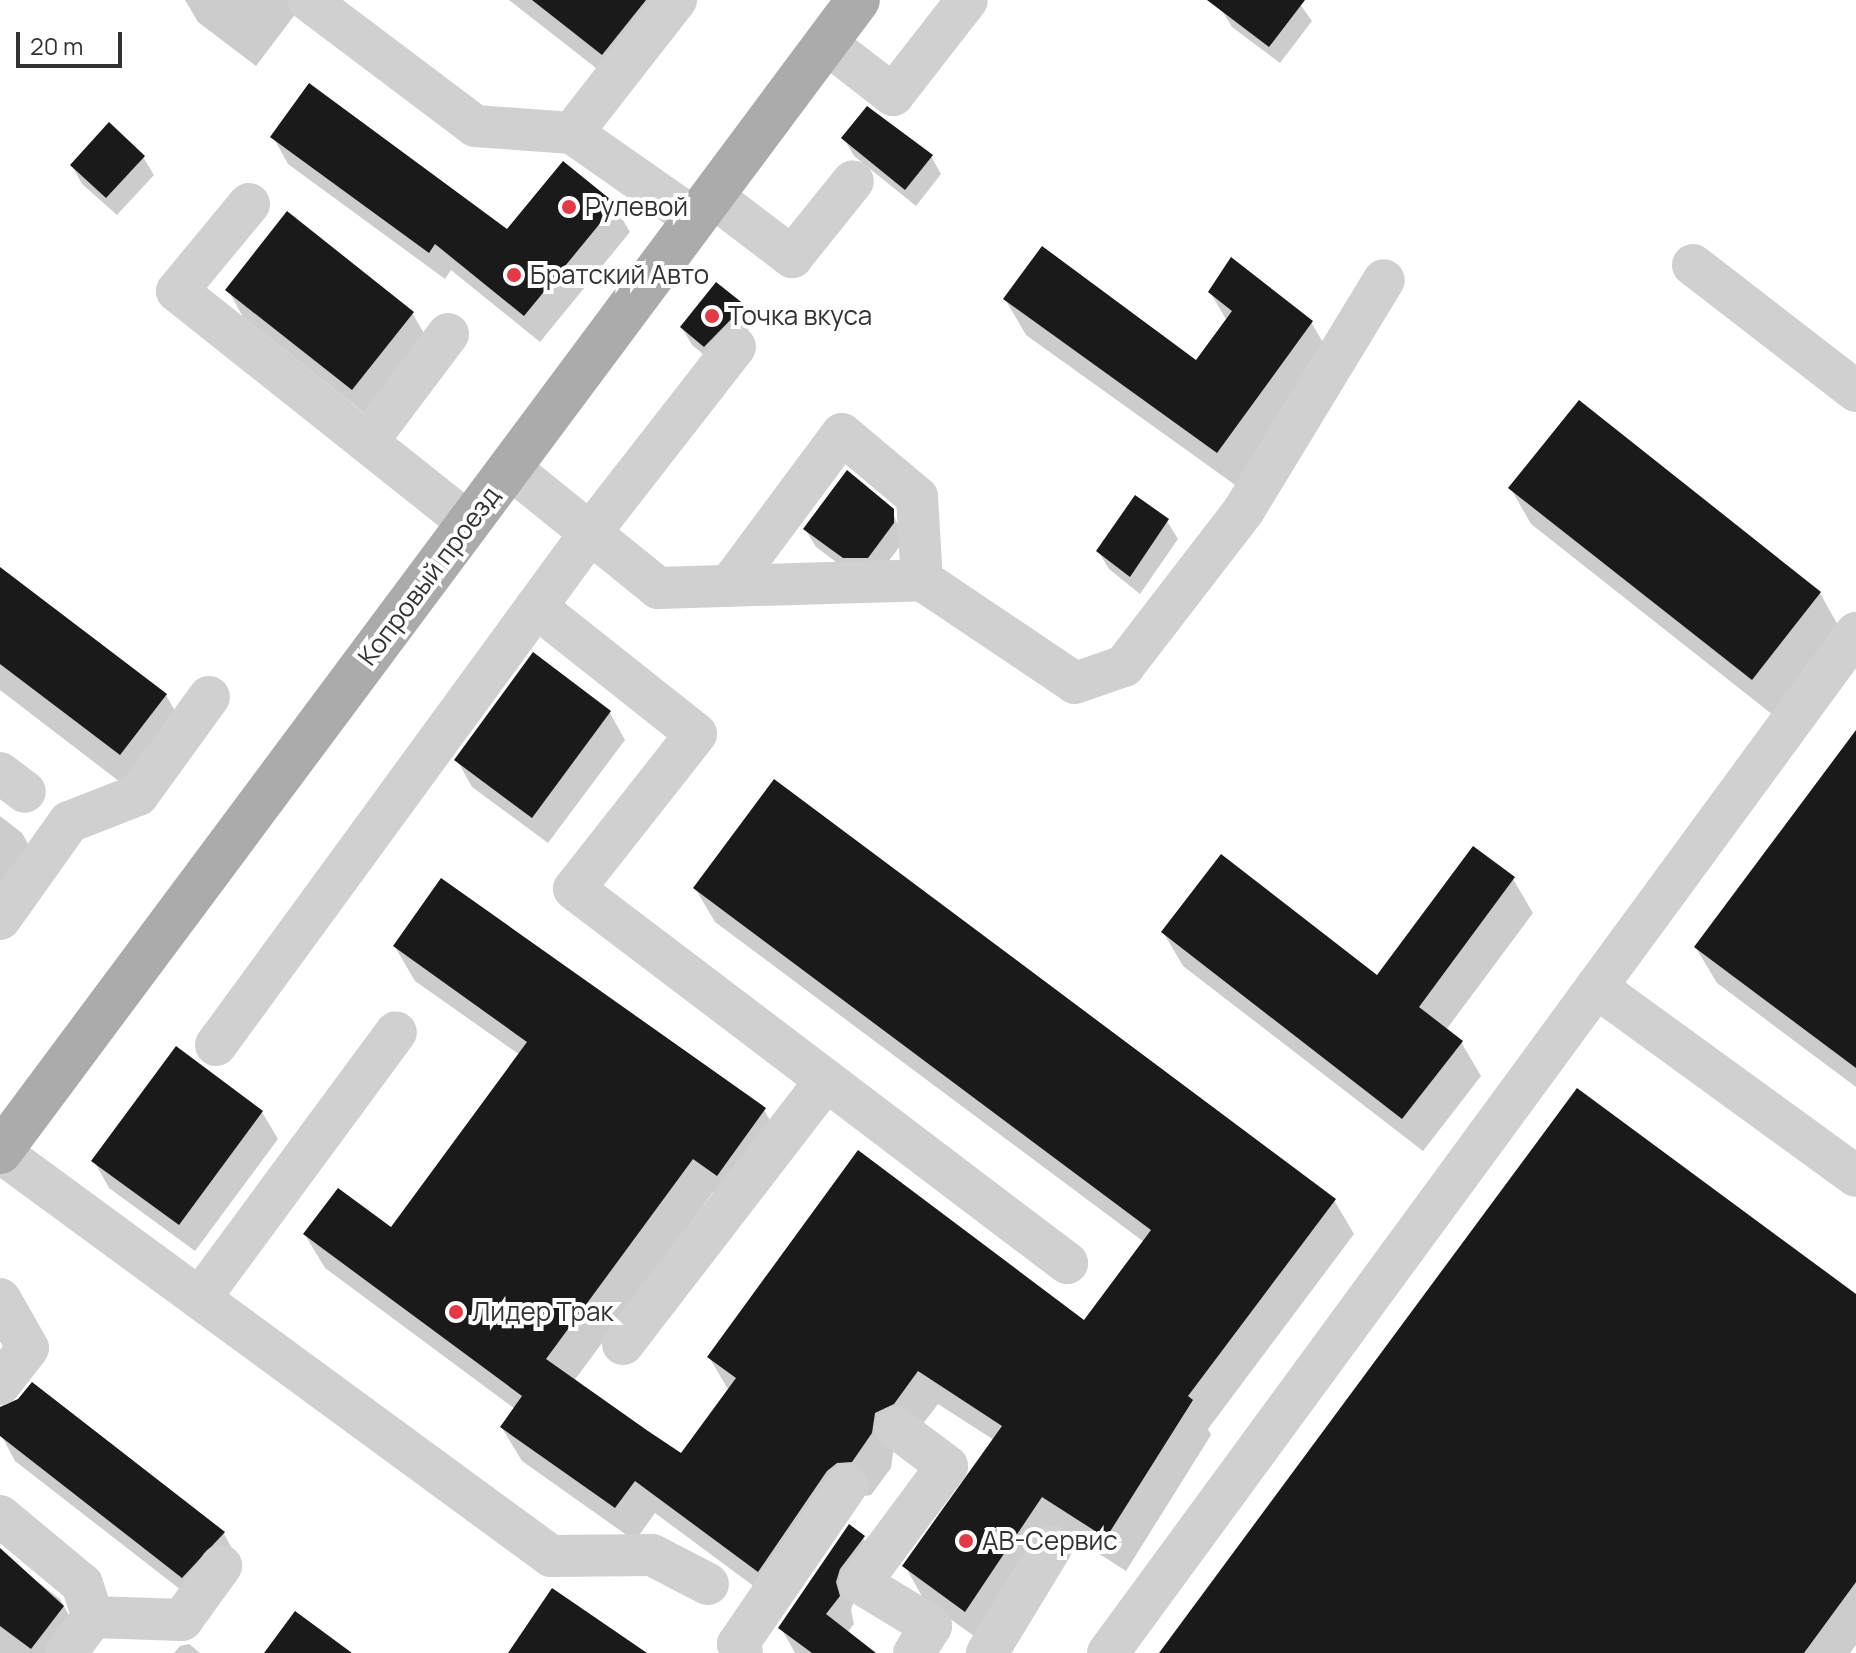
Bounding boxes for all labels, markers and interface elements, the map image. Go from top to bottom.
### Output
scale bar [20,16,126,66]
text: 20 m [30,29,83,62]
place label: Рулевой [585,191,688,223]
marker: Рулевой [560,198,578,216]
place label: Братский Авто [530,259,709,291]
marker: Братский Авто [505,266,523,284]
place label: Точка вкуса [728,300,872,332]
marker: Точка вкуса [703,307,721,325]
street label: Копровый проезд [352,481,506,671]
place label: Лидер Трак [472,1296,613,1328]
marker: Лидер Трак [447,1303,465,1321]
place label: АВ-Сервис [982,1525,1118,1557]
marker: АВ-Сервис [957,1532,975,1550]

